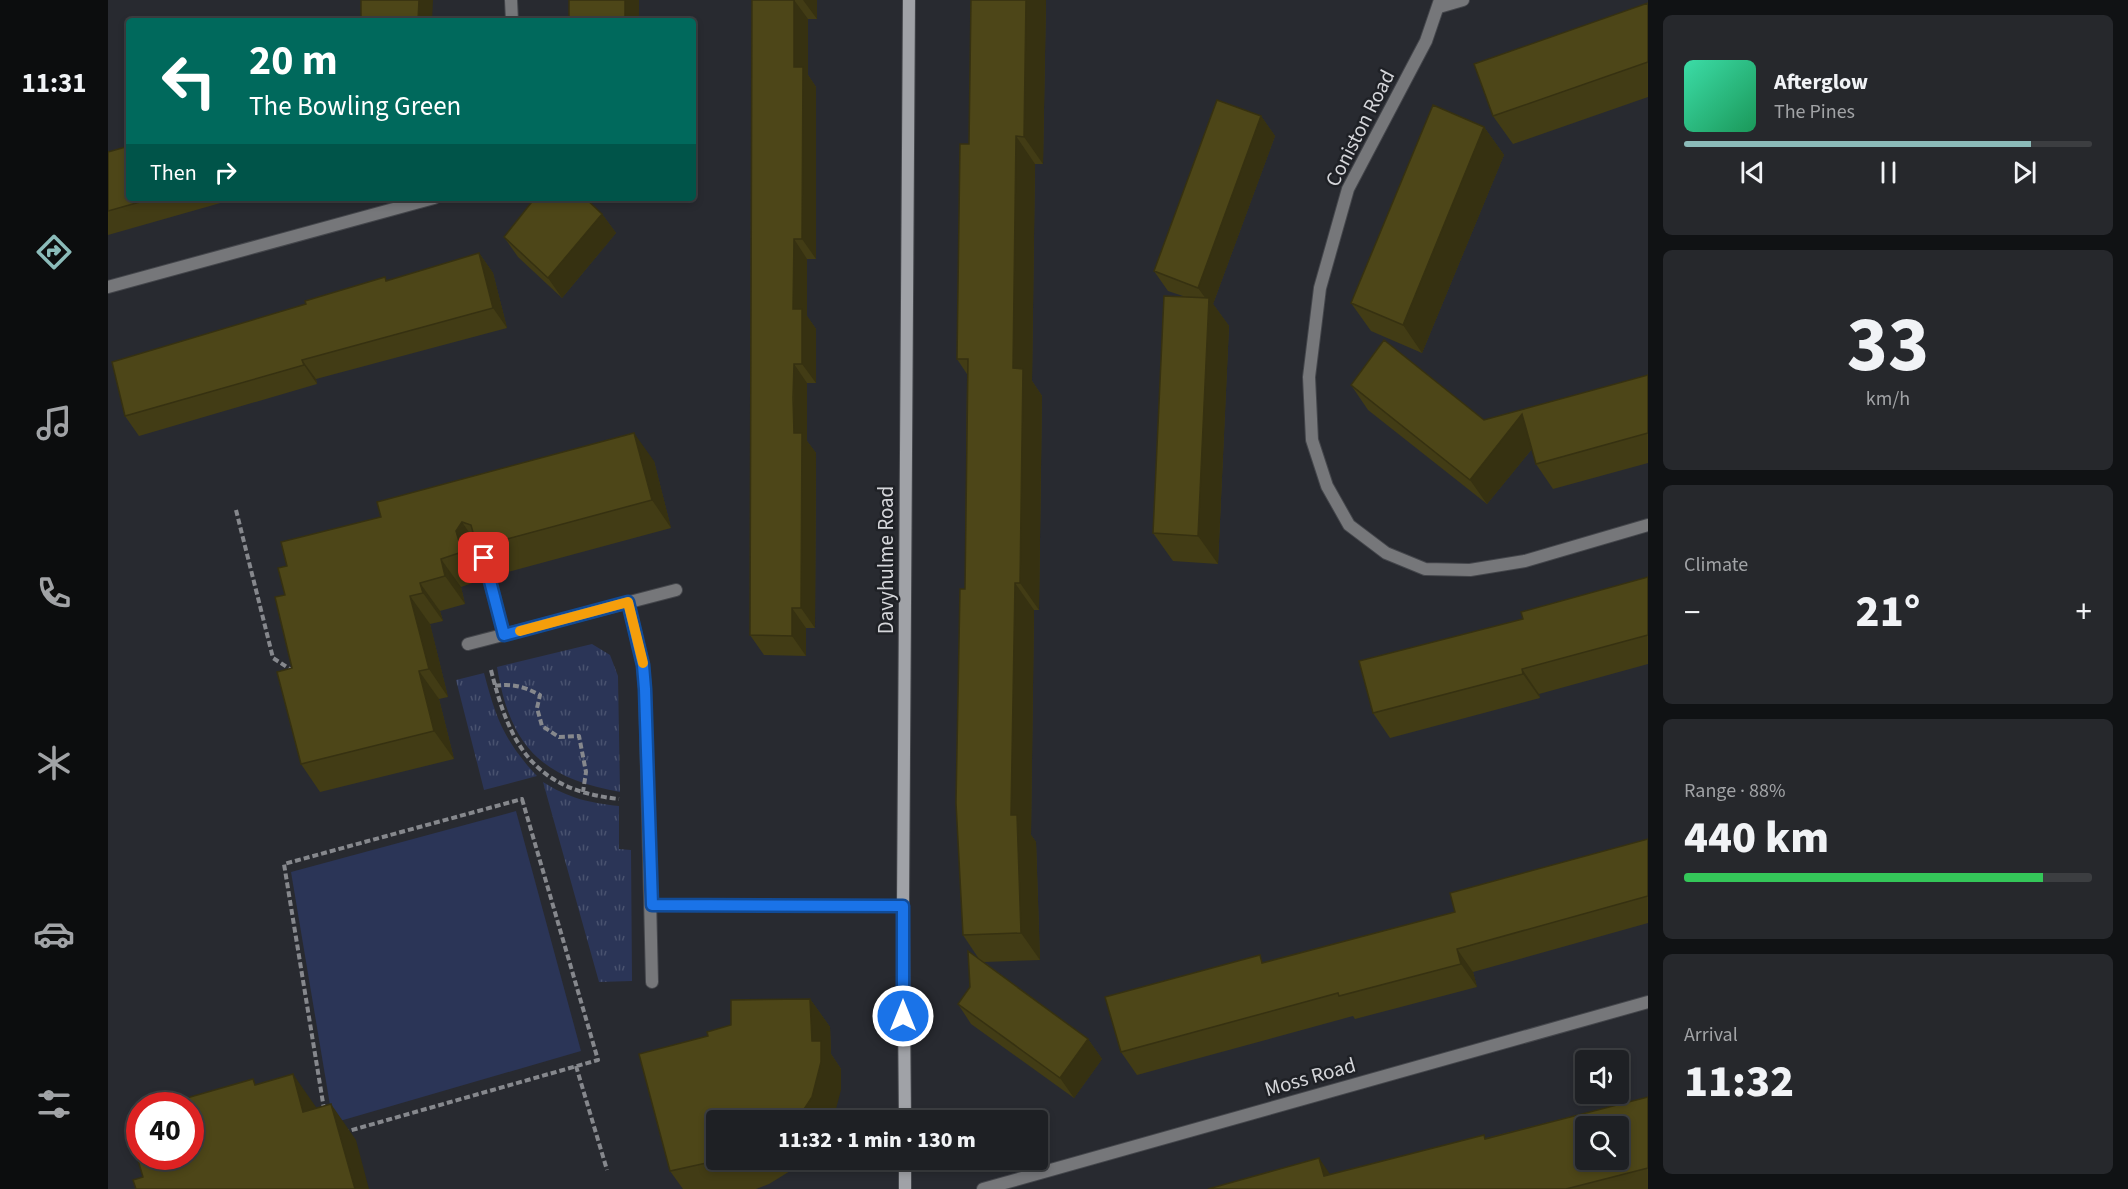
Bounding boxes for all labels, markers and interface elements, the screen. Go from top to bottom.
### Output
text: 20 m [249,31,338,91]
icon: left [150,42,228,120]
text: 11:31 [21,64,87,103]
street label: Coniston Road [1318,64,1402,192]
text: Afterglow [1774,66,1868,98]
text: The Bowling Green [249,87,461,126]
text: The Pines [1774,98,1855,126]
icon: right [209,156,242,189]
icon: previous [1736,156,1769,189]
icon: pause [1872,156,1905,189]
icon: next [2008,156,2041,189]
text: Then [150,157,197,189]
icon: directions [33,231,75,273]
text: 33 [1847,290,1929,401]
text: km/h [1866,385,1910,413]
icon: music [33,402,75,444]
street label: Davyhulme Road [871,486,901,634]
pin [458,532,509,583]
icon: arrive [467,541,500,574]
text: Climate [1684,551,1748,579]
icon: phone [33,572,75,614]
text: 21° [1856,580,1920,644]
text: − [1684,589,1700,636]
text: + [2076,589,2092,636]
icon: climate [33,742,75,784]
text: Range · 88% [1684,777,1785,805]
text: 440 km [1684,806,1829,870]
icon: car [33,913,75,955]
position arrow [871,984,935,1048]
text: Arrival [1684,1021,1738,1049]
street label: Moss Road [1261,1050,1359,1104]
map controls [1575,1050,1629,1170]
button: sound [1575,1050,1629,1104]
text: 11:32 [1684,1050,1794,1114]
icon: filters [33,1083,75,1125]
speed limit sign: 40 [126,1092,204,1170]
button: search [1575,1116,1629,1170]
text: 11:32 · 1 min · 130 m [778,1124,976,1156]

